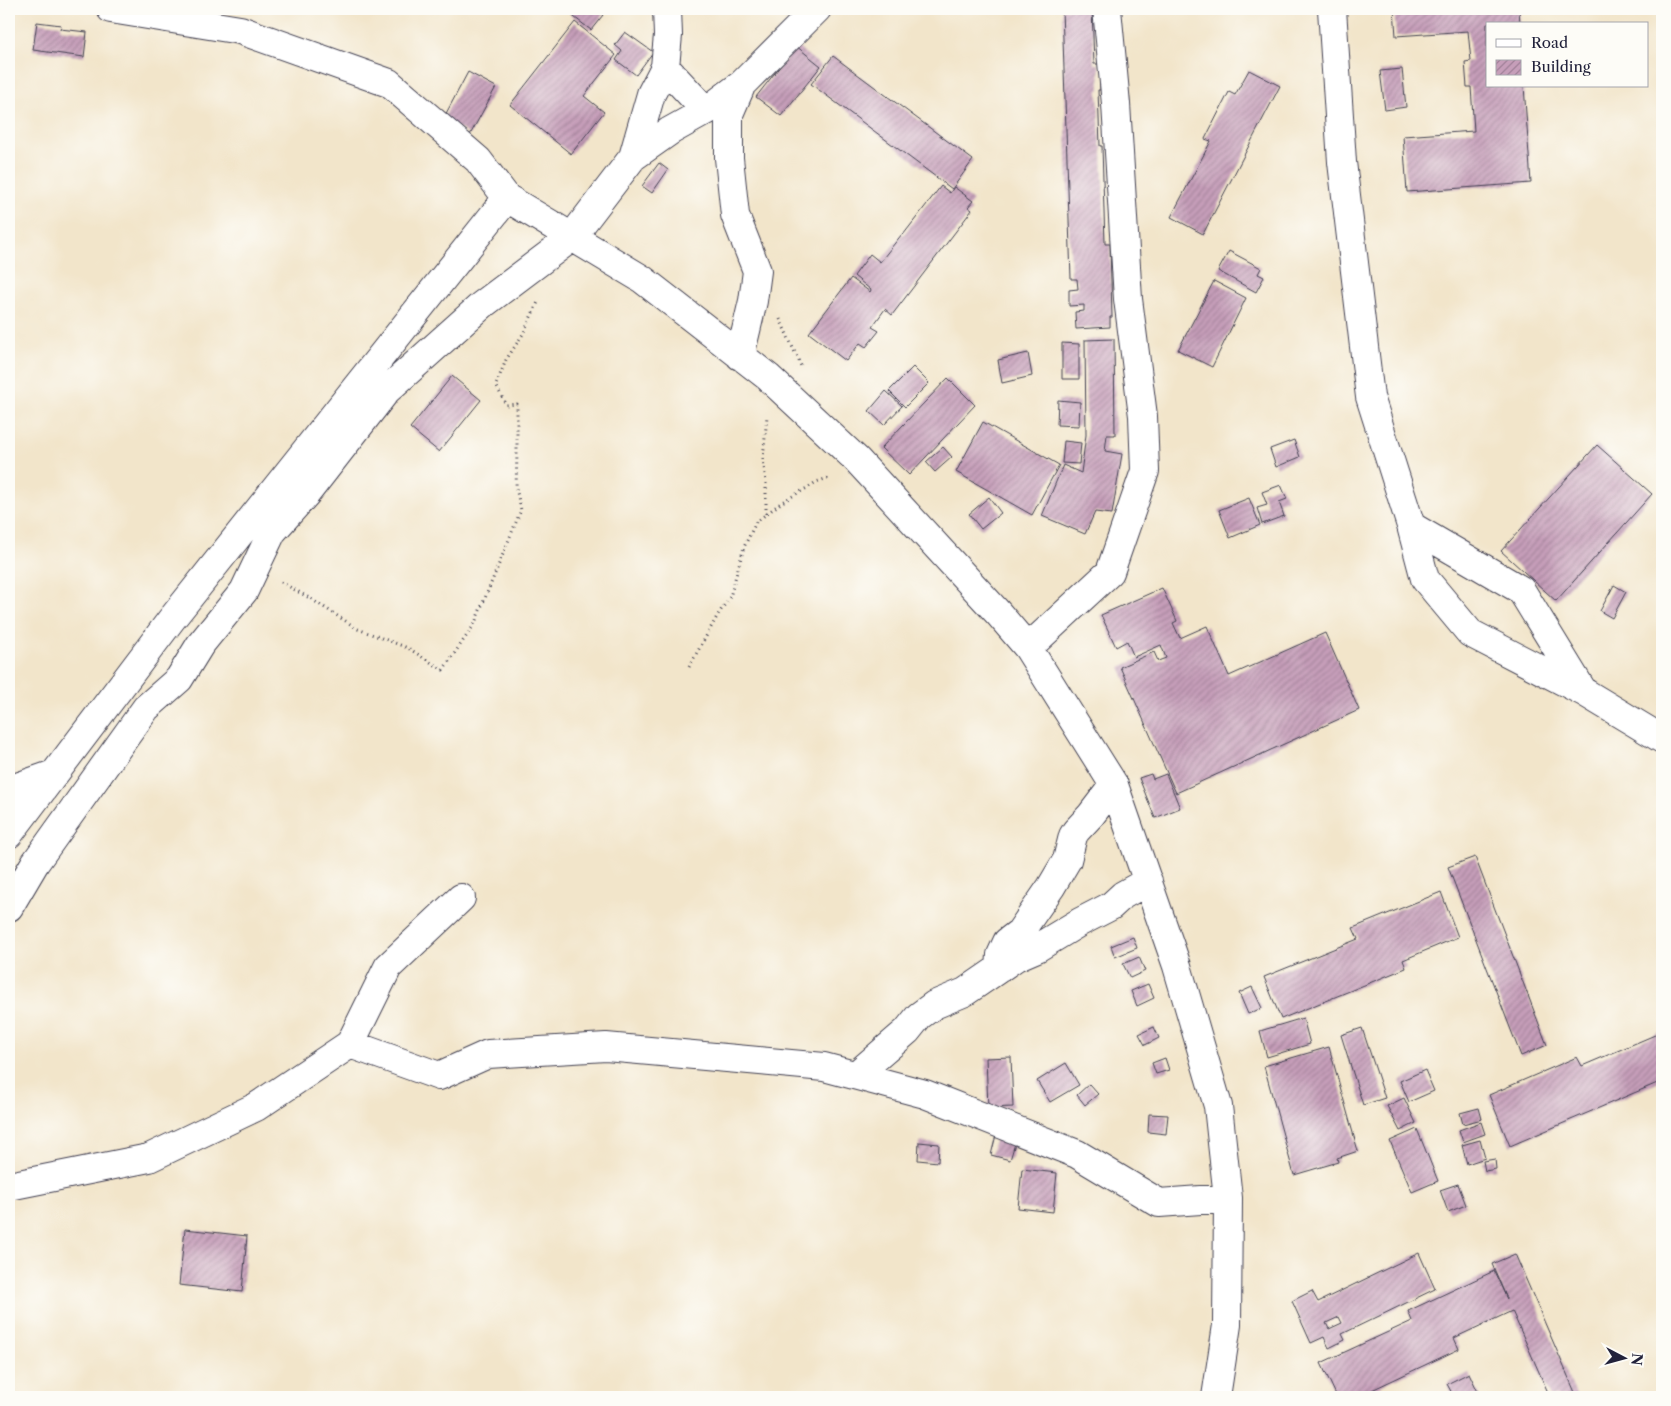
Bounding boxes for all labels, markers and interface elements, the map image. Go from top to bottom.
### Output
legend [1486,22,1648,88]
text: Road [1531,33,1568,52]
text: Building [1531,57,1591,76]
north arrow [1598,1334,1648,1384]
text: N [1627,1352,1647,1366]

